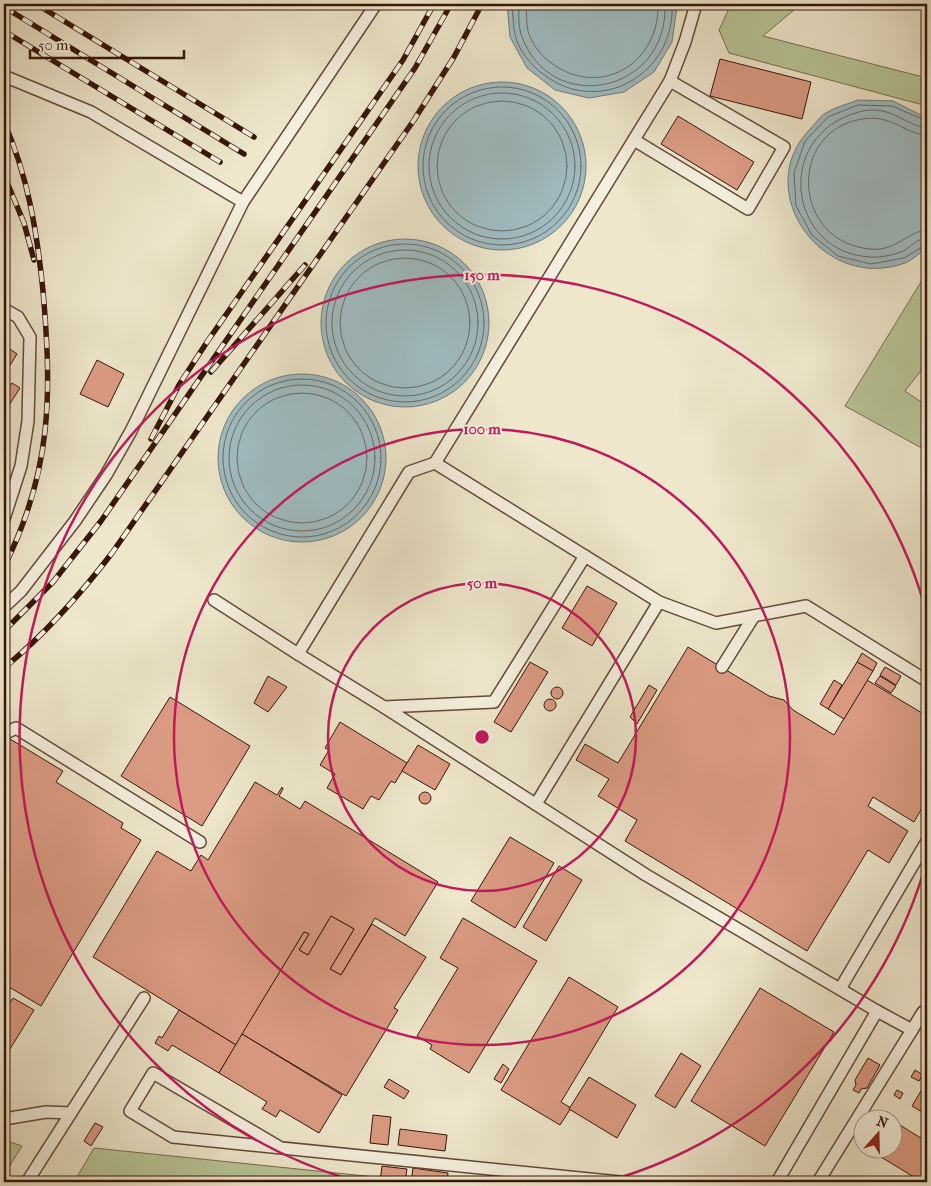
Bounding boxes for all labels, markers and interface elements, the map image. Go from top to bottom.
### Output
scale bar [30,28,184,60]
text: 50 m [38,36,69,54]
text: 150 m [464,266,500,284]
text: 100 m [463,420,501,438]
text: 50 m [467,574,498,592]
centre of rings [473,728,491,746]
north arrow [854,1108,904,1158]
text: N [874,1112,891,1132]

